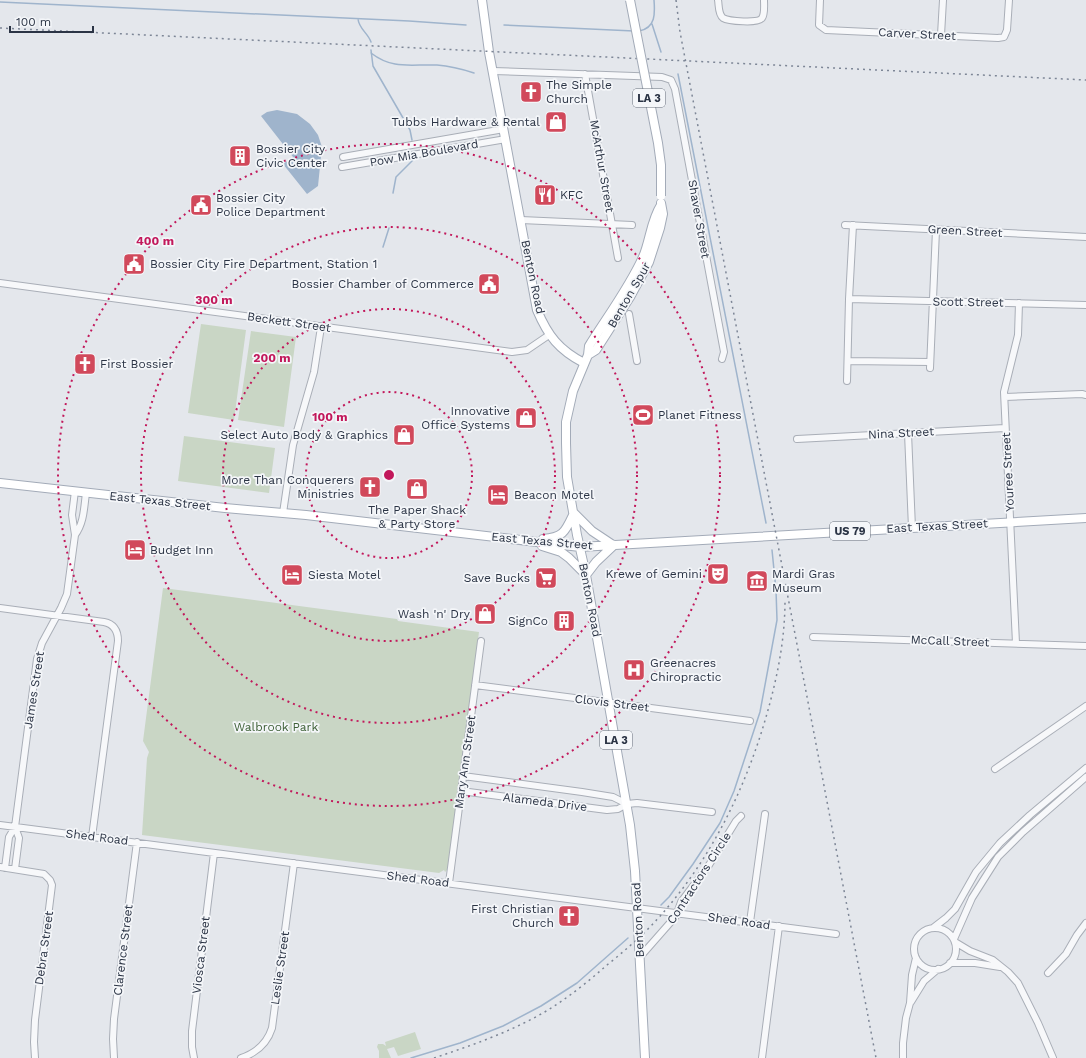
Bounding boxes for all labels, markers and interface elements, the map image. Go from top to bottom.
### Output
scale bar [10,8,93,34]
text: 100 m [16,15,51,29]
street label: Carver Street [878,25,956,43]
place label: The Simple Church [546,78,612,106]
church icon: The Simple Church [518,79,544,105]
road number: LA 3 [633,89,665,107]
shop icon: Tubbs Hardware & Rental [543,109,569,135]
place label: Tubbs Hardware & Rental [391,115,540,129]
street label: McArthur Street [587,118,617,214]
street label: Pow Mia Boulevard [369,137,479,169]
place label: Bossier City Civic Center [256,142,327,170]
building icon: Bossier City Civic Center [227,143,253,169]
street label: Shaver Street [685,179,713,259]
restaurant icon: KFC [532,182,558,208]
place label: KFC [560,188,583,202]
place label: Bossier City Police Department [216,191,325,219]
public building icon: Bossier City Police Department [188,192,214,218]
street label: Green Street [927,222,1003,240]
text: 400 m [136,234,174,248]
street label: Benton Road [518,239,548,315]
public building icon: Bossier City Fire Department, Station 1 [121,251,147,277]
place label: Bossier City Fire Department, Station 1 [150,257,377,271]
street label: Benton Spur [605,260,653,330]
public building icon: Bossier Chamber of Commerce [476,271,502,297]
place label: Bossier Chamber of Commerce [291,277,474,291]
text: 300 m [195,293,233,307]
street label: Scott Street [932,294,1004,310]
street label: Beckett Street [246,309,332,335]
church icon: First Bossier [72,351,98,377]
text: 200 m [253,351,291,365]
place label: First Bossier [100,357,173,371]
sports icon: Planet Fitness [630,402,656,428]
place label: Innovative Office Systems [421,404,510,432]
shop icon: Innovative Office Systems [513,405,539,431]
place label: Planet Fitness [658,408,742,422]
text: 100 m [312,410,348,424]
shop icon: Select Auto Body & Graphics [391,422,417,448]
street label: Nina Street [868,424,934,442]
place label: Select Auto Body & Graphics [220,428,388,442]
street label: Youree Street [999,432,1017,512]
centre of rings [382,468,396,482]
place label: More Than Conquerers Ministries [221,473,354,501]
church icon: More Than Conquerers Ministries [357,474,383,500]
shop icon: The Paper Shack & Party Store [404,476,430,502]
hotel icon: Beacon Motel [485,482,511,508]
place label: Beacon Motel [514,488,594,502]
street label: East Texas Street [109,489,211,513]
place label: The Paper Shack & Party Store [368,503,466,531]
street label: East Texas Street [886,516,988,536]
road number: US 79 [830,522,870,540]
street label: East Texas Street [491,530,593,552]
hotel icon: Budget Inn [122,537,148,563]
place label: Budget Inn [150,543,213,557]
theatre icon: Krewe of Gemini [705,561,731,587]
hotel icon: Siesta Motel [279,562,305,588]
street label: Benton Road [576,562,604,638]
supermarket icon: Save Bucks [533,565,559,591]
place label: Krewe of Gemini [606,567,702,581]
place label: Mardi Gras Museum [772,567,835,595]
place label: Siesta Motel [308,568,381,582]
museum icon: Mardi Gras Museum [744,568,770,594]
place label: Save Bucks [464,571,530,585]
shop icon: Wash 'n' Dry [472,601,498,627]
place label: Wash 'n' Dry [398,607,471,621]
building icon: SignCo [551,608,577,634]
place label: SignCo [508,614,548,628]
street label: McCall Street [910,633,990,649]
street label: James Street [21,650,47,730]
place label: Greenacres Chiropractic [650,656,722,684]
hospital icon: Greenacres Chiropractic [621,657,647,683]
street label: Clovis Street [574,691,650,715]
street label: Mary Ann Street [452,714,478,810]
park label: Walbrook Park [234,720,318,734]
road number: LA 3 [600,731,632,749]
street label: Alameda Drive [502,790,588,814]
street label: Shed Road [65,826,129,848]
street label: Contractors Circle [664,829,734,927]
street label: Shed Road [386,868,450,890]
street label: Benton Road [629,882,647,958]
place label: First Christian Church [471,902,554,930]
church icon: First Christian Church [556,903,582,929]
street label: Clarence Street [110,904,136,996]
street label: Debra Street [32,910,56,986]
street label: Shed Road [707,910,771,932]
street label: Viosca Street [189,915,213,995]
street label: Leslie Street [268,930,292,1006]

